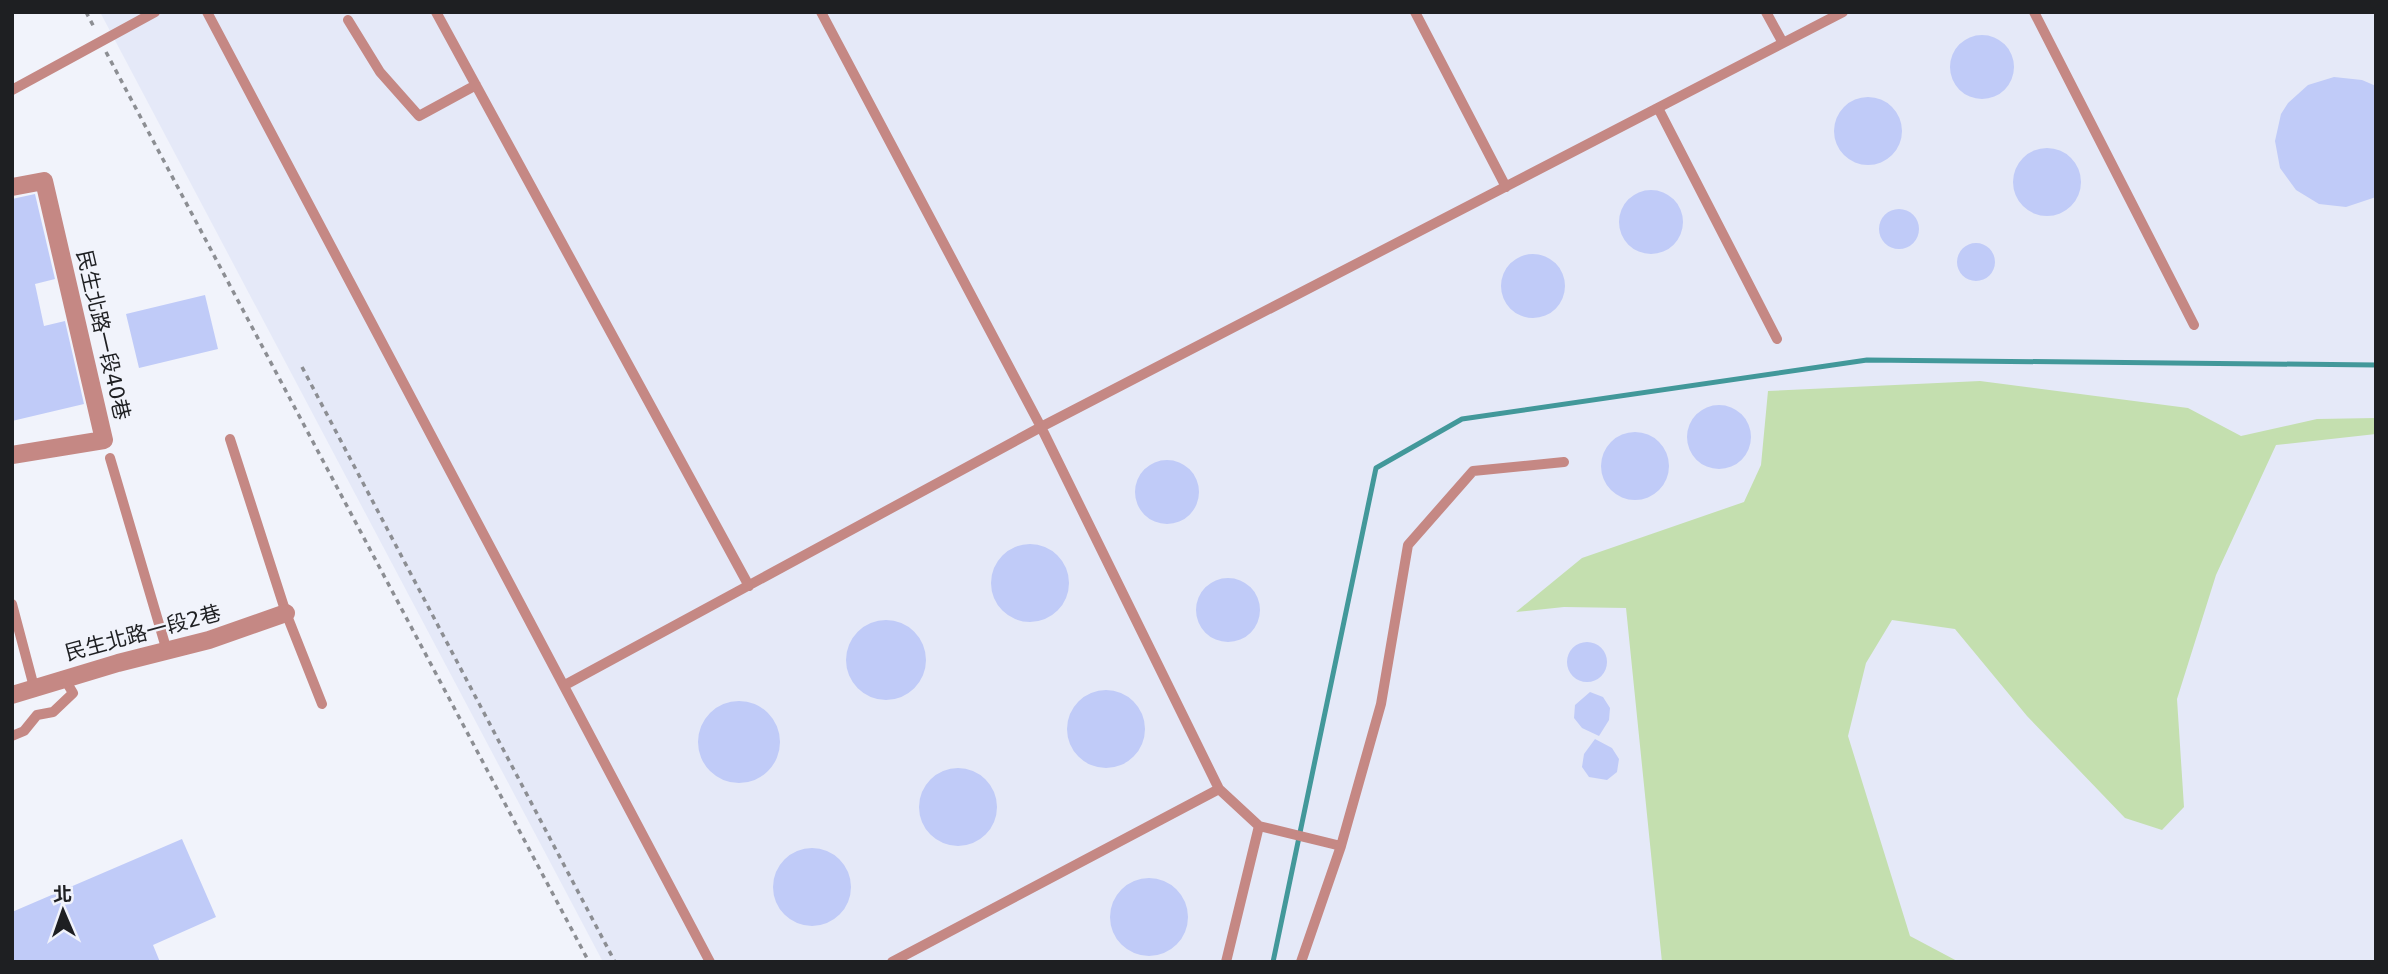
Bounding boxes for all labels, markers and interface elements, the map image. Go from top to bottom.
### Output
street label: 民生北路一段40巷 [72,248,134,422]
street label: 民生北路一段2巷 [62,601,224,665]
north arrow [28,876,98,946]
text: 北 [53,883,72,905]

